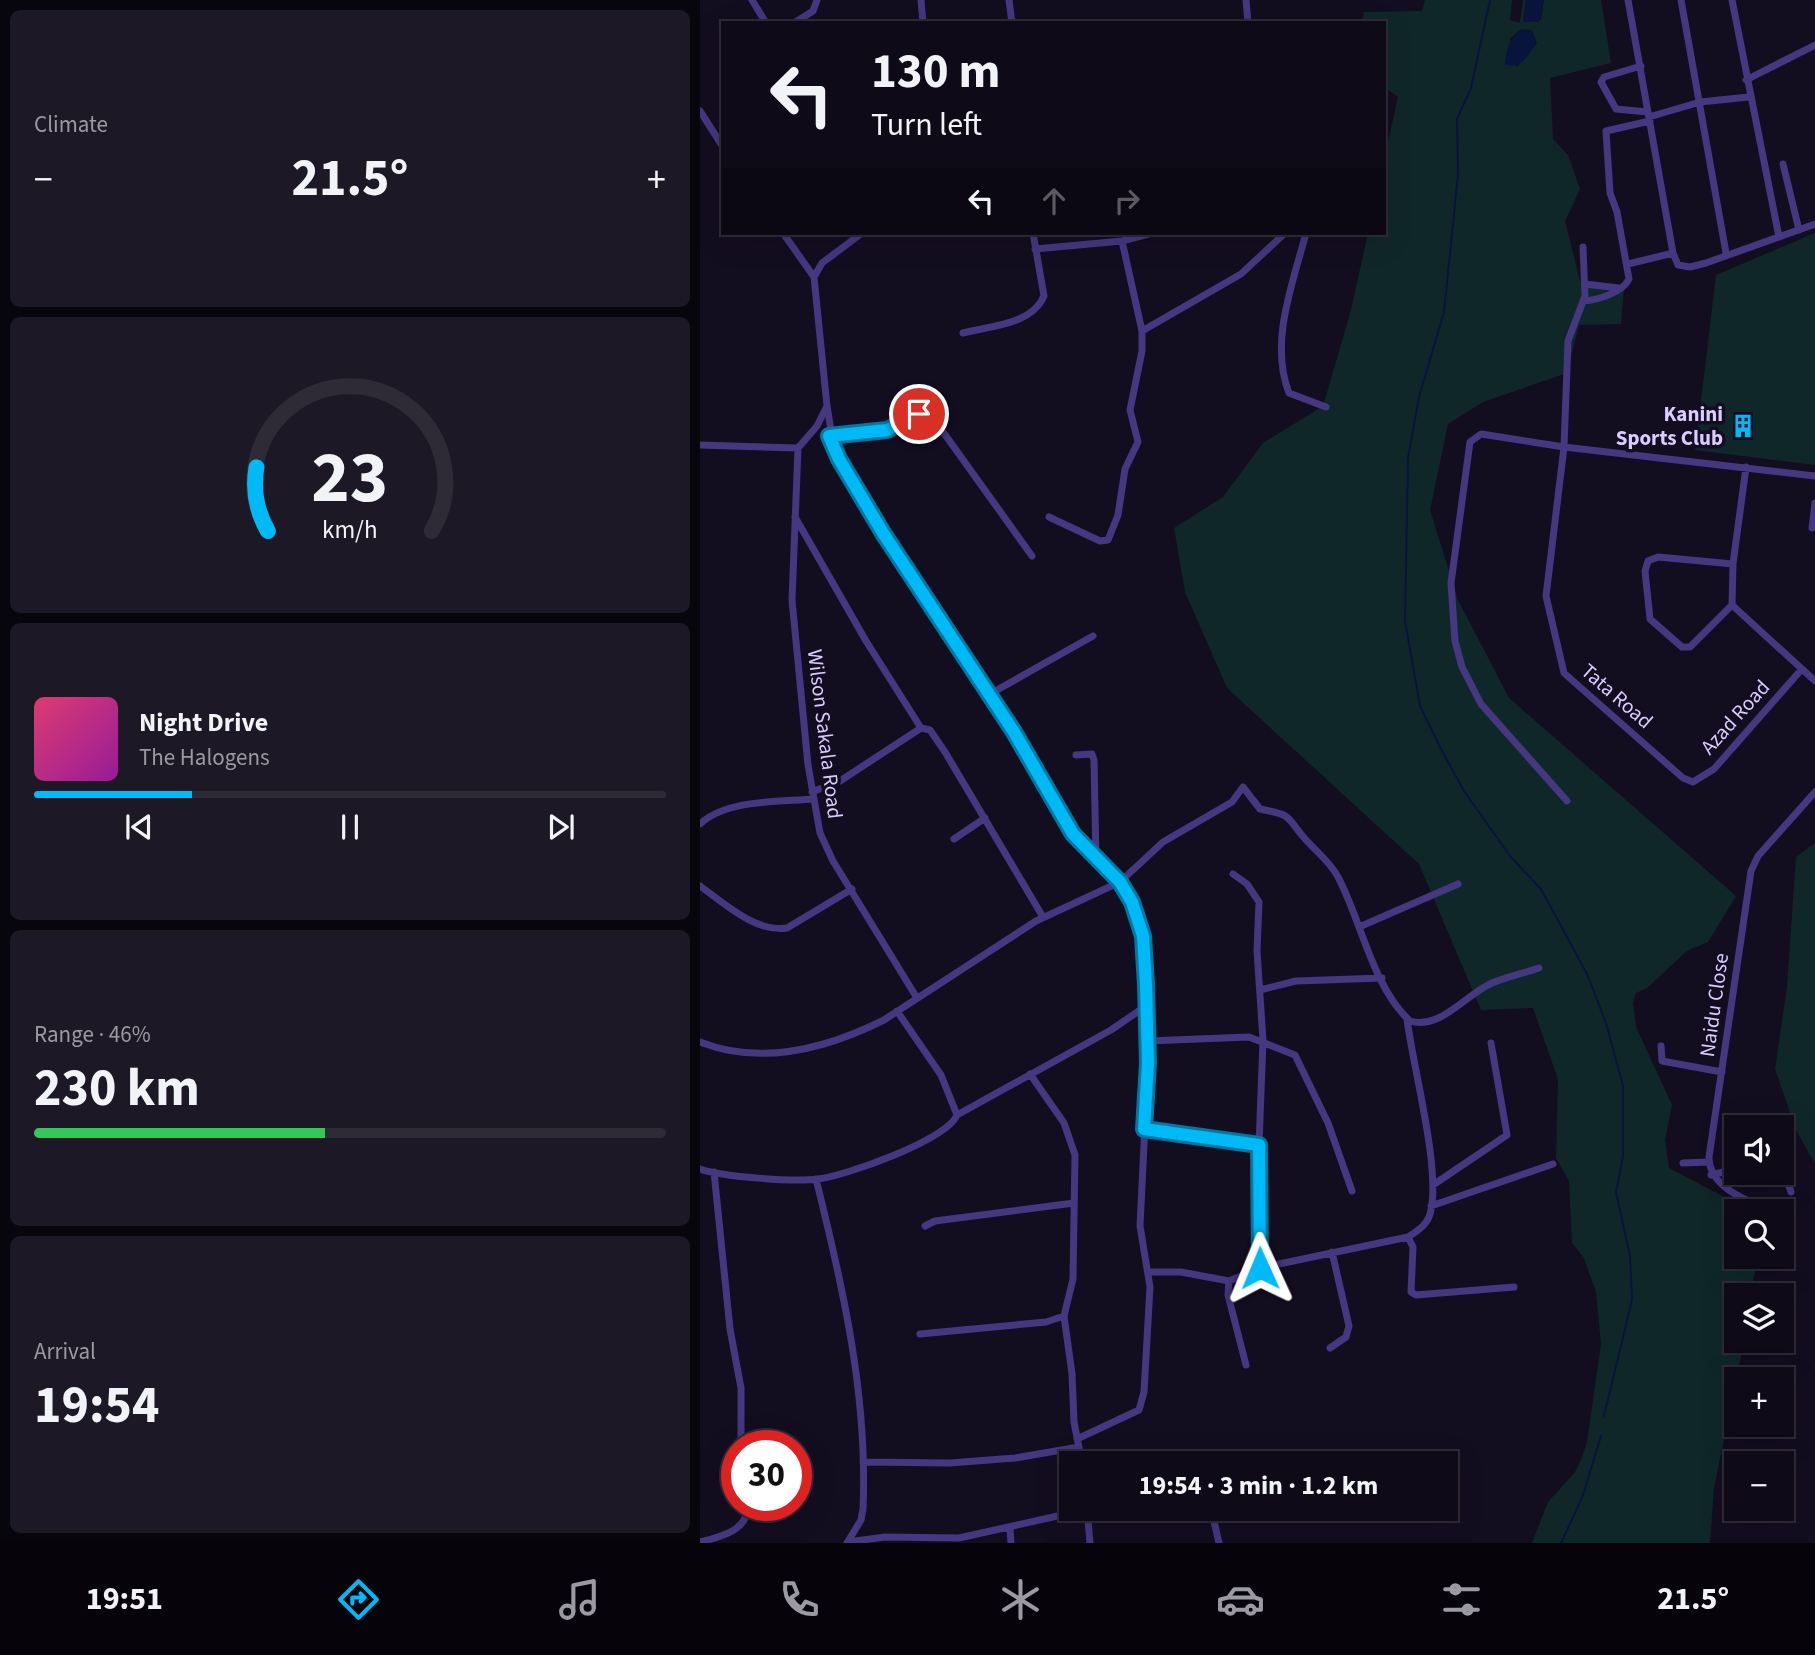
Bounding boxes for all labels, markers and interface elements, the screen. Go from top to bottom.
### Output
text: 130 m [871,37,1000,107]
icon: left [756,49,847,140]
text: Turn left [871,102,982,148]
text: Climate [34,108,108,141]
text: 21.5° [292,142,408,216]
text: − [34,153,53,207]
text: + [647,153,666,207]
icon: left [962,182,1000,220]
icon: ahead [1035,182,1073,220]
icon: right [1108,182,1146,220]
pin [889,384,949,444]
icon: arrive [900,395,938,433]
place label: Kanini Sports Club [1616,399,1723,453]
building icon: Kanini Sports Club [1729,412,1757,440]
text: 23 [312,426,388,530]
text: km/h [322,512,378,548]
street label: Wilson Sakala Road [800,647,850,821]
street label: Tata Road [1575,656,1659,736]
street label: Azad Road [1693,673,1777,761]
text: Night Drive [139,704,268,741]
text: The Halogens [139,741,270,774]
icon: previous [120,808,158,846]
icon: pause [331,808,369,846]
icon: next [542,808,580,846]
street label: Naidu Close [1692,951,1736,1059]
text: Range · 46% [34,1018,151,1051]
text: 230 km [34,1052,200,1126]
map controls [1724,1115,1794,1521]
button: sound [1724,1115,1794,1185]
button: search [1724,1199,1794,1269]
position arrow [1223,1231,1297,1305]
button: layers [1724,1283,1794,1353]
text: Arrival [34,1335,96,1368]
button: + [1724,1367,1794,1437]
text: 19:54 [34,1369,159,1443]
speed limit sign: 30 [721,1430,812,1521]
button: − [1724,1451,1794,1521]
text: 19:54 · 3 min · 1.2 km [1139,1467,1378,1504]
icon: directions [334,1575,383,1624]
icon: music [555,1575,604,1624]
icon: phone [775,1575,824,1624]
icon: climate [996,1575,1045,1624]
icon: car [1216,1575,1265,1624]
icon: filters [1437,1575,1486,1624]
text: 19:51 [86,1576,163,1622]
text: 21.5° [1657,1576,1729,1622]

